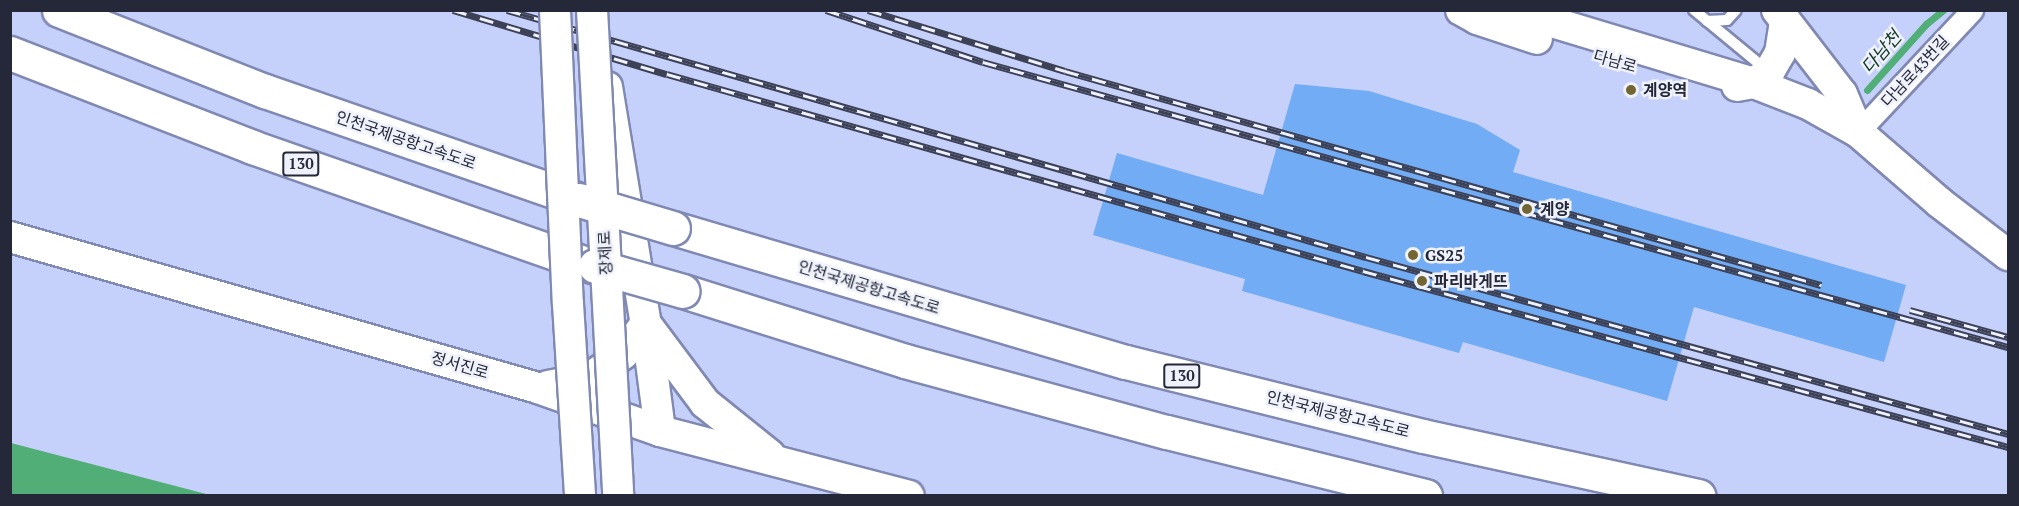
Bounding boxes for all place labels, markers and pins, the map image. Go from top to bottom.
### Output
place label: 계양역 [1643,80,1687,100]
marker: 계양역 [1624,83,1638,97]
place label: 계양 [1540,199,1569,219]
marker: 계양 [1518,200,1536,218]
place label: GS25 [1425,245,1463,265]
marker: GS25 [1406,248,1420,262]
place label: 파리바게뜨 [1434,271,1508,291]
marker: 파리바게뜨 [1415,274,1429,288]

